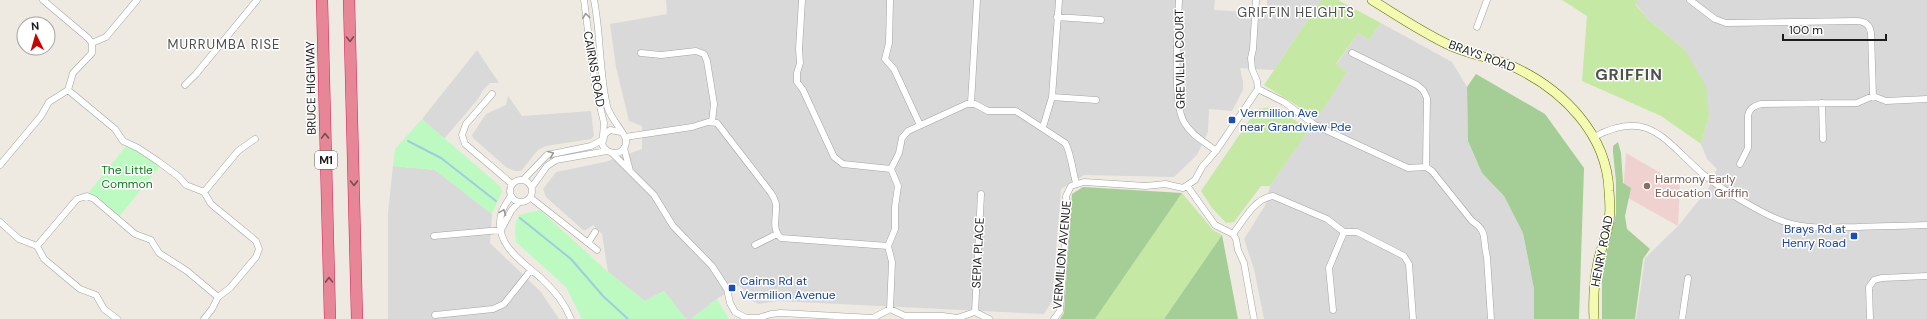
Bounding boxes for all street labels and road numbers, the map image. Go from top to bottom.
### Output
street label: GREVILLIA COURT [1171,9,1189,109]
street label: CAIRNS ROAD [579,30,609,108]
street label: BRAYS ROAD [1446,36,1518,76]
street label: BRUCE HIGHWAY [302,41,320,135]
road number: M1 [315,151,337,169]
street label: VERMILION AVENUE [1049,200,1075,310]
street label: HENRY ROAD [1587,214,1617,288]
street label: SEPIA PLACE [968,217,988,289]

